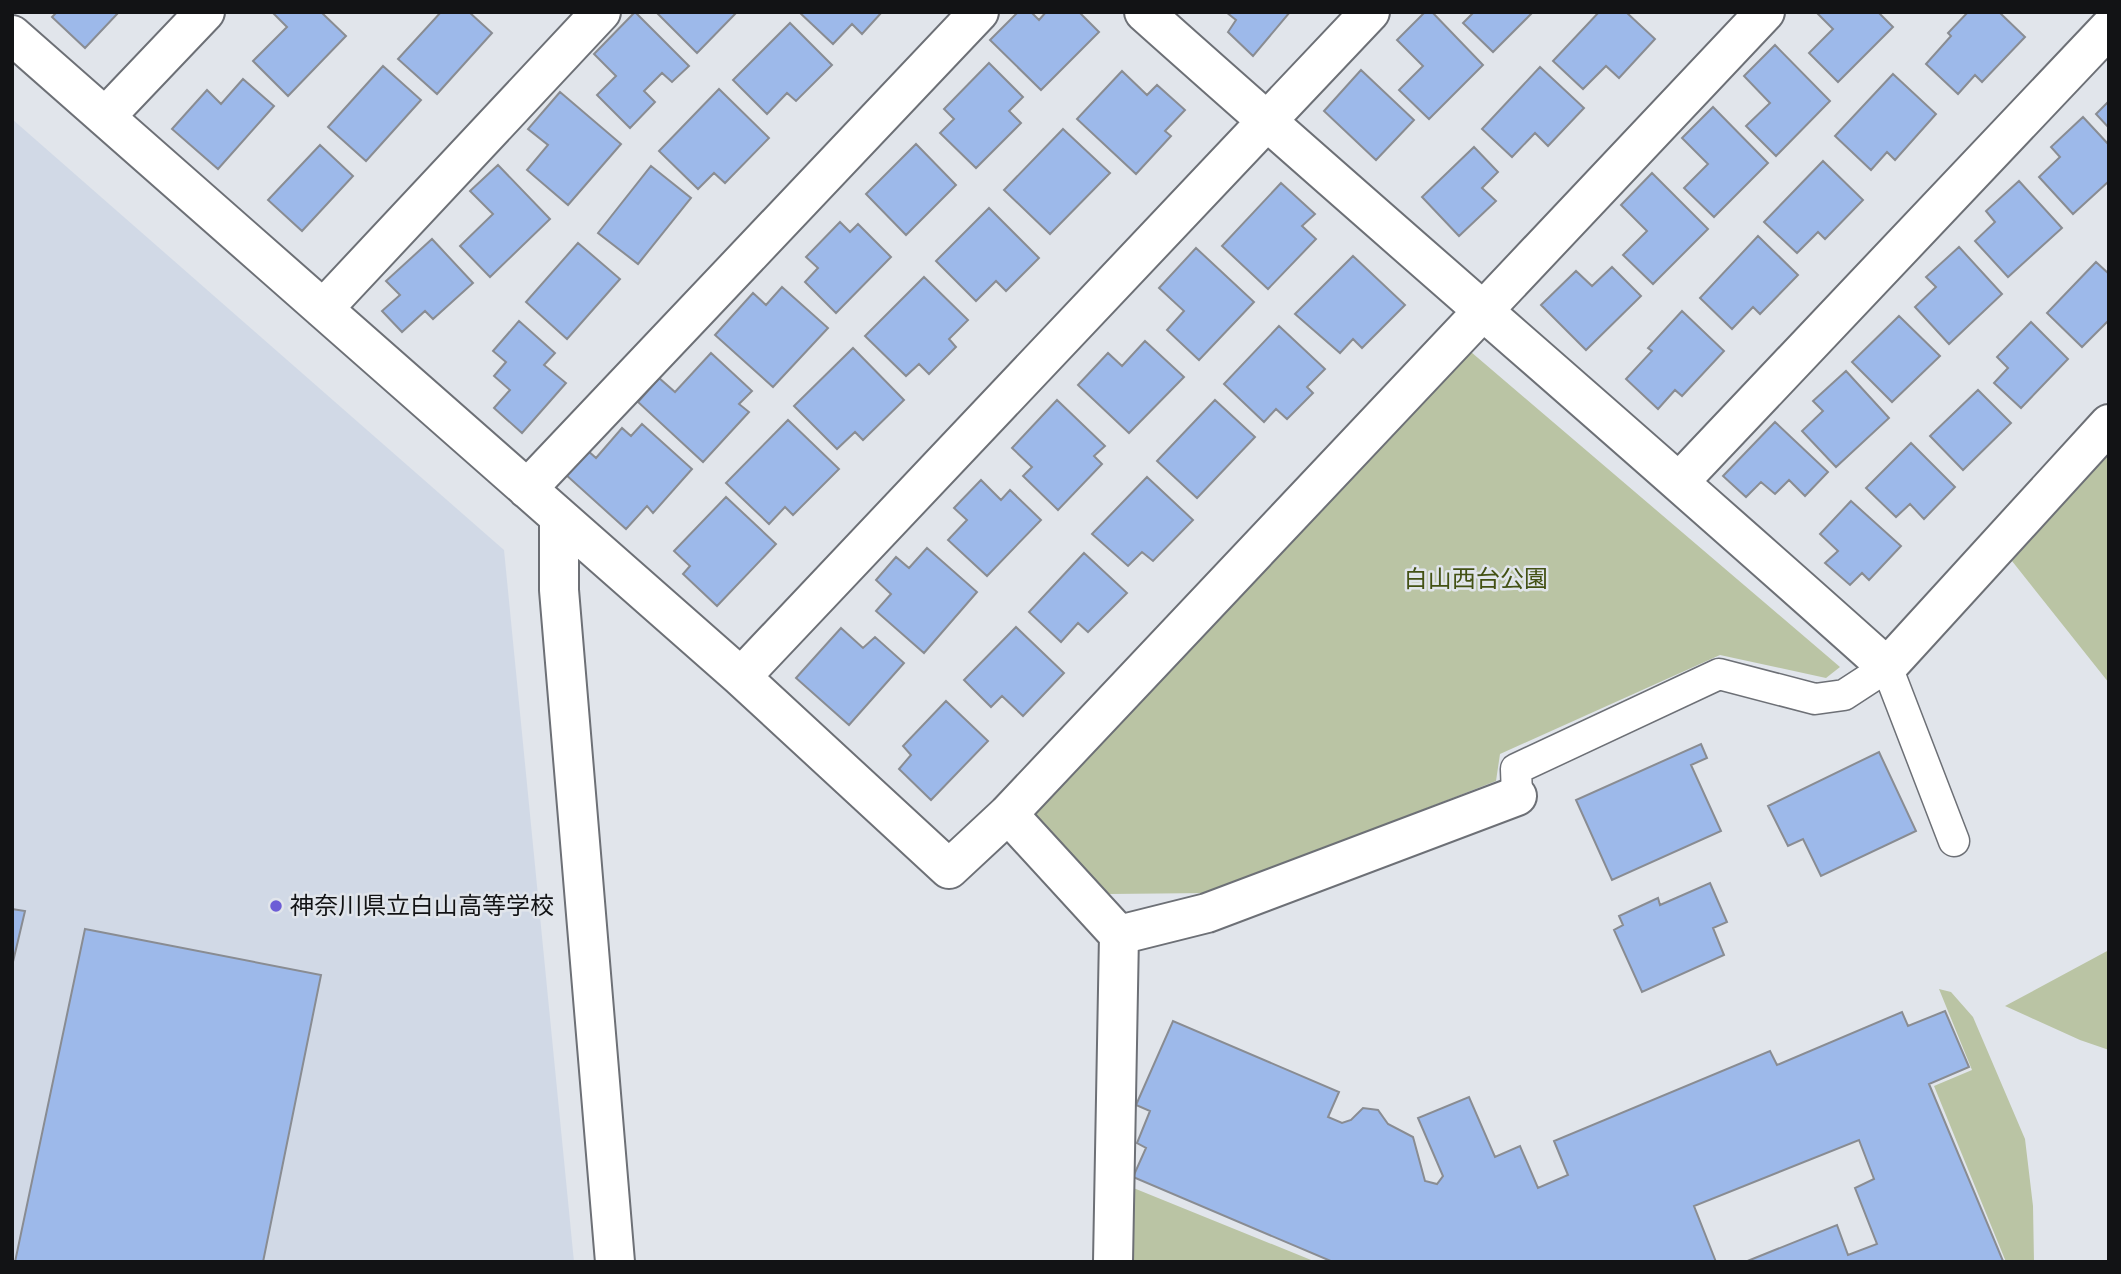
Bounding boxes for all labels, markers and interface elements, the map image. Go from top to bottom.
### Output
park label: 白山西台公園 [1404,563,1548,595]
place label: 神奈川県立白山高等学校 [290,890,554,922]
marker: 神奈川県立白山高等学校 [268,898,284,914]

